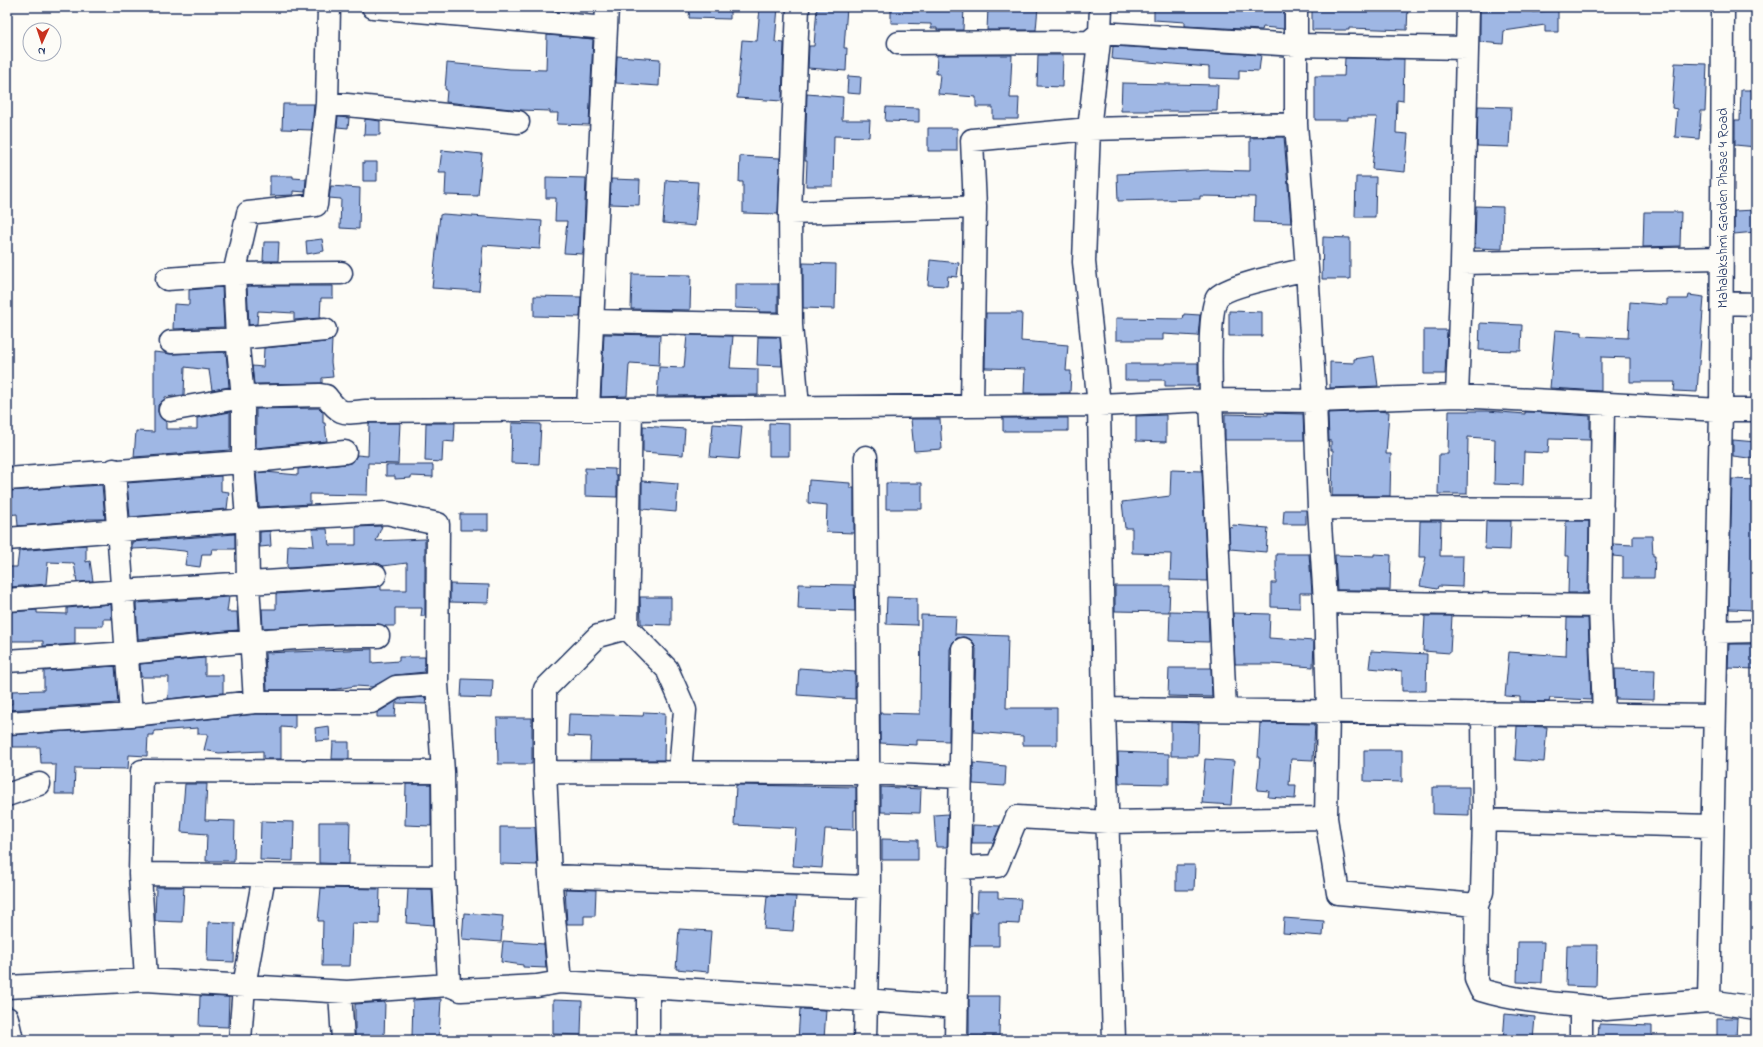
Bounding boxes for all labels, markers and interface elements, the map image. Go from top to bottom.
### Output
north arrow [22,22,62,62]
text: N [37,43,46,59]
street label: Mahalakshmi Garden Phase 4 Road [1713,108,1734,308]

